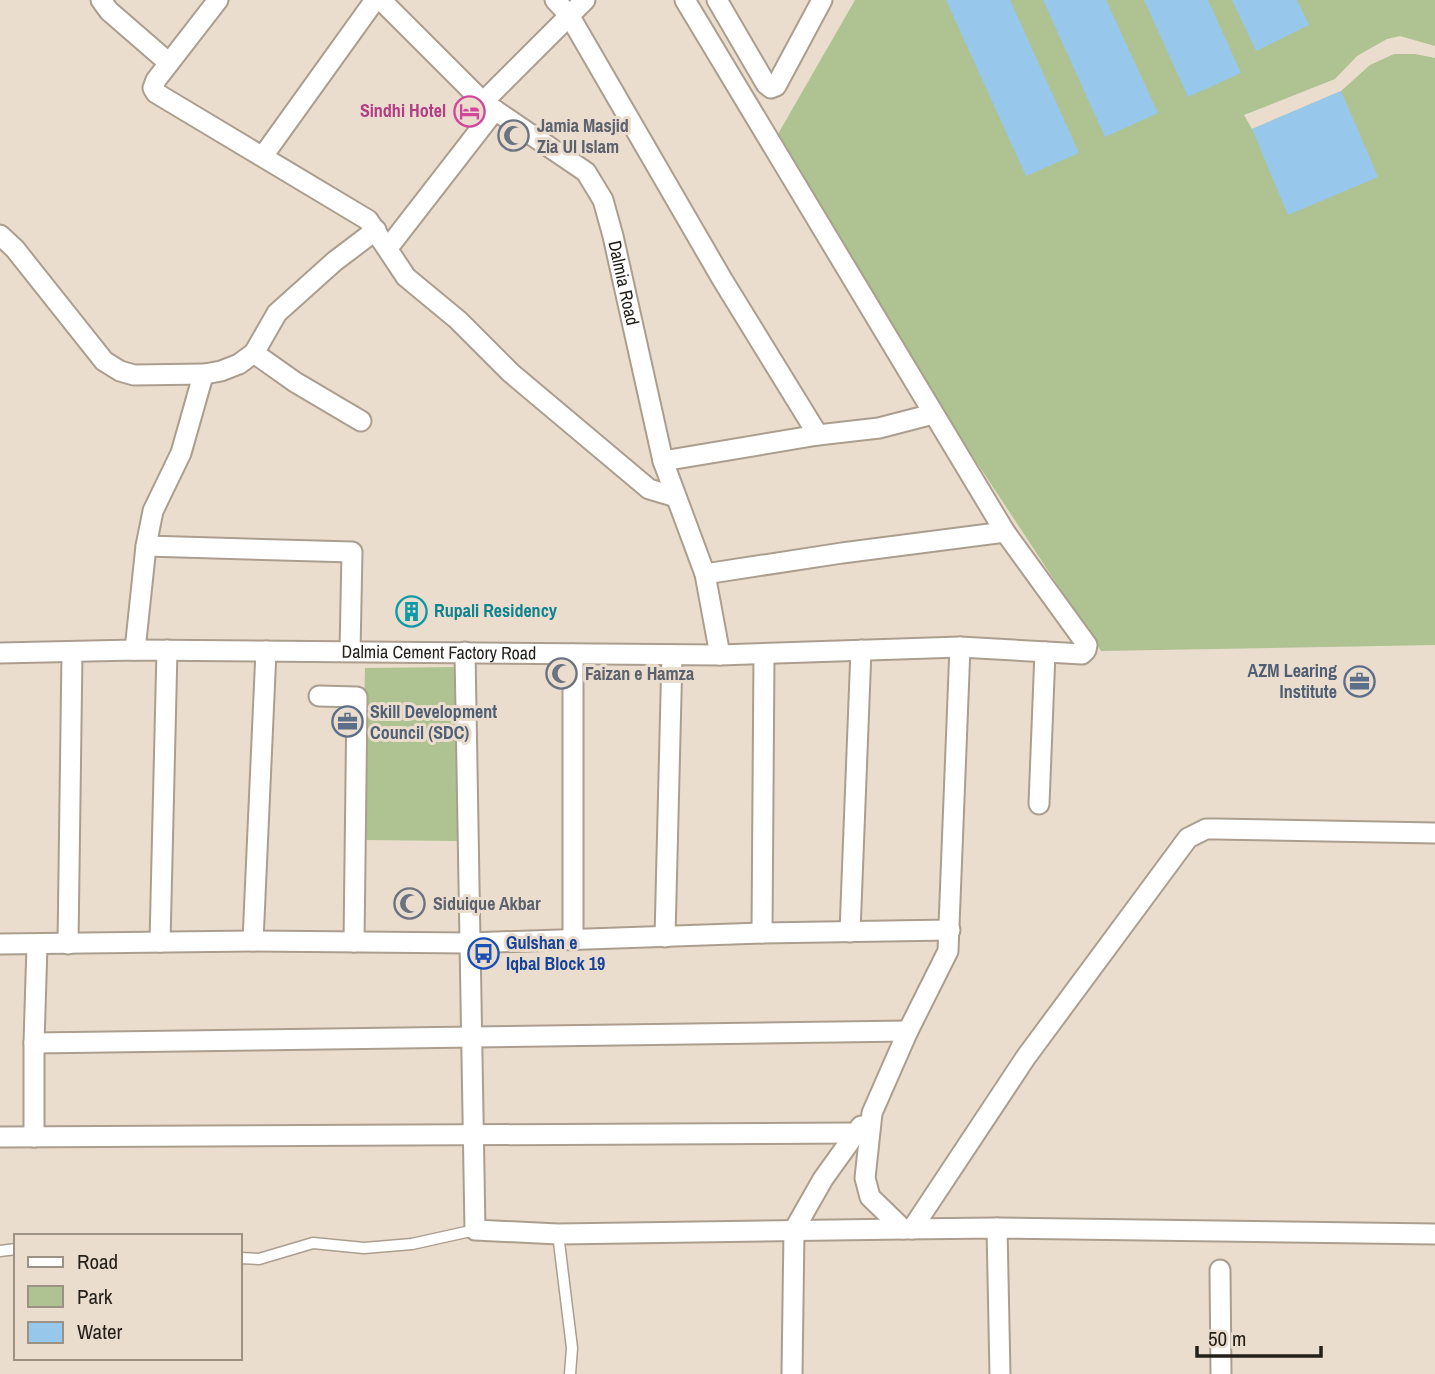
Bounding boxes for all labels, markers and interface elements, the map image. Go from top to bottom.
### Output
hotel icon: Sindhi Hotel [452,94,486,128]
place label: Sindhi Hotel [360,98,446,123]
place label: Jamia Masjid Zia Ul Islam [537,113,629,159]
mosque icon: Jamia Masjid Zia Ul Islam [497,119,531,153]
street label: Dalmia Road [602,238,645,328]
building icon: Rupali Residency [394,594,428,628]
place label: Rupali Residency [434,598,558,623]
street label: Dalmia Cement Factory Road [342,639,536,665]
mosque icon: Faizan e Hamza [545,657,579,691]
place label: AZM Learing Institute [1248,658,1337,704]
place label: Faizan e Hamza [585,661,695,686]
office icon: AZM Learing Institute [1343,664,1377,698]
place label: Skill Development Council (SDC) [370,699,497,745]
office icon: Skill Development Council (SDC) [330,705,364,739]
mosque icon: Siduique Akbar [393,887,427,921]
place label: Siduique Akbar [433,891,541,916]
place label: Gulshan e Iqbal Block 19 [506,930,605,976]
bus stop icon: Gulshan e Iqbal Block 19 [466,936,500,970]
legend [14,1234,242,1360]
text: Road [77,1247,118,1276]
text: Park [77,1282,113,1311]
scale bar [1197,1314,1321,1358]
text: Water [77,1317,123,1346]
text: 50 m [1208,1324,1246,1353]

